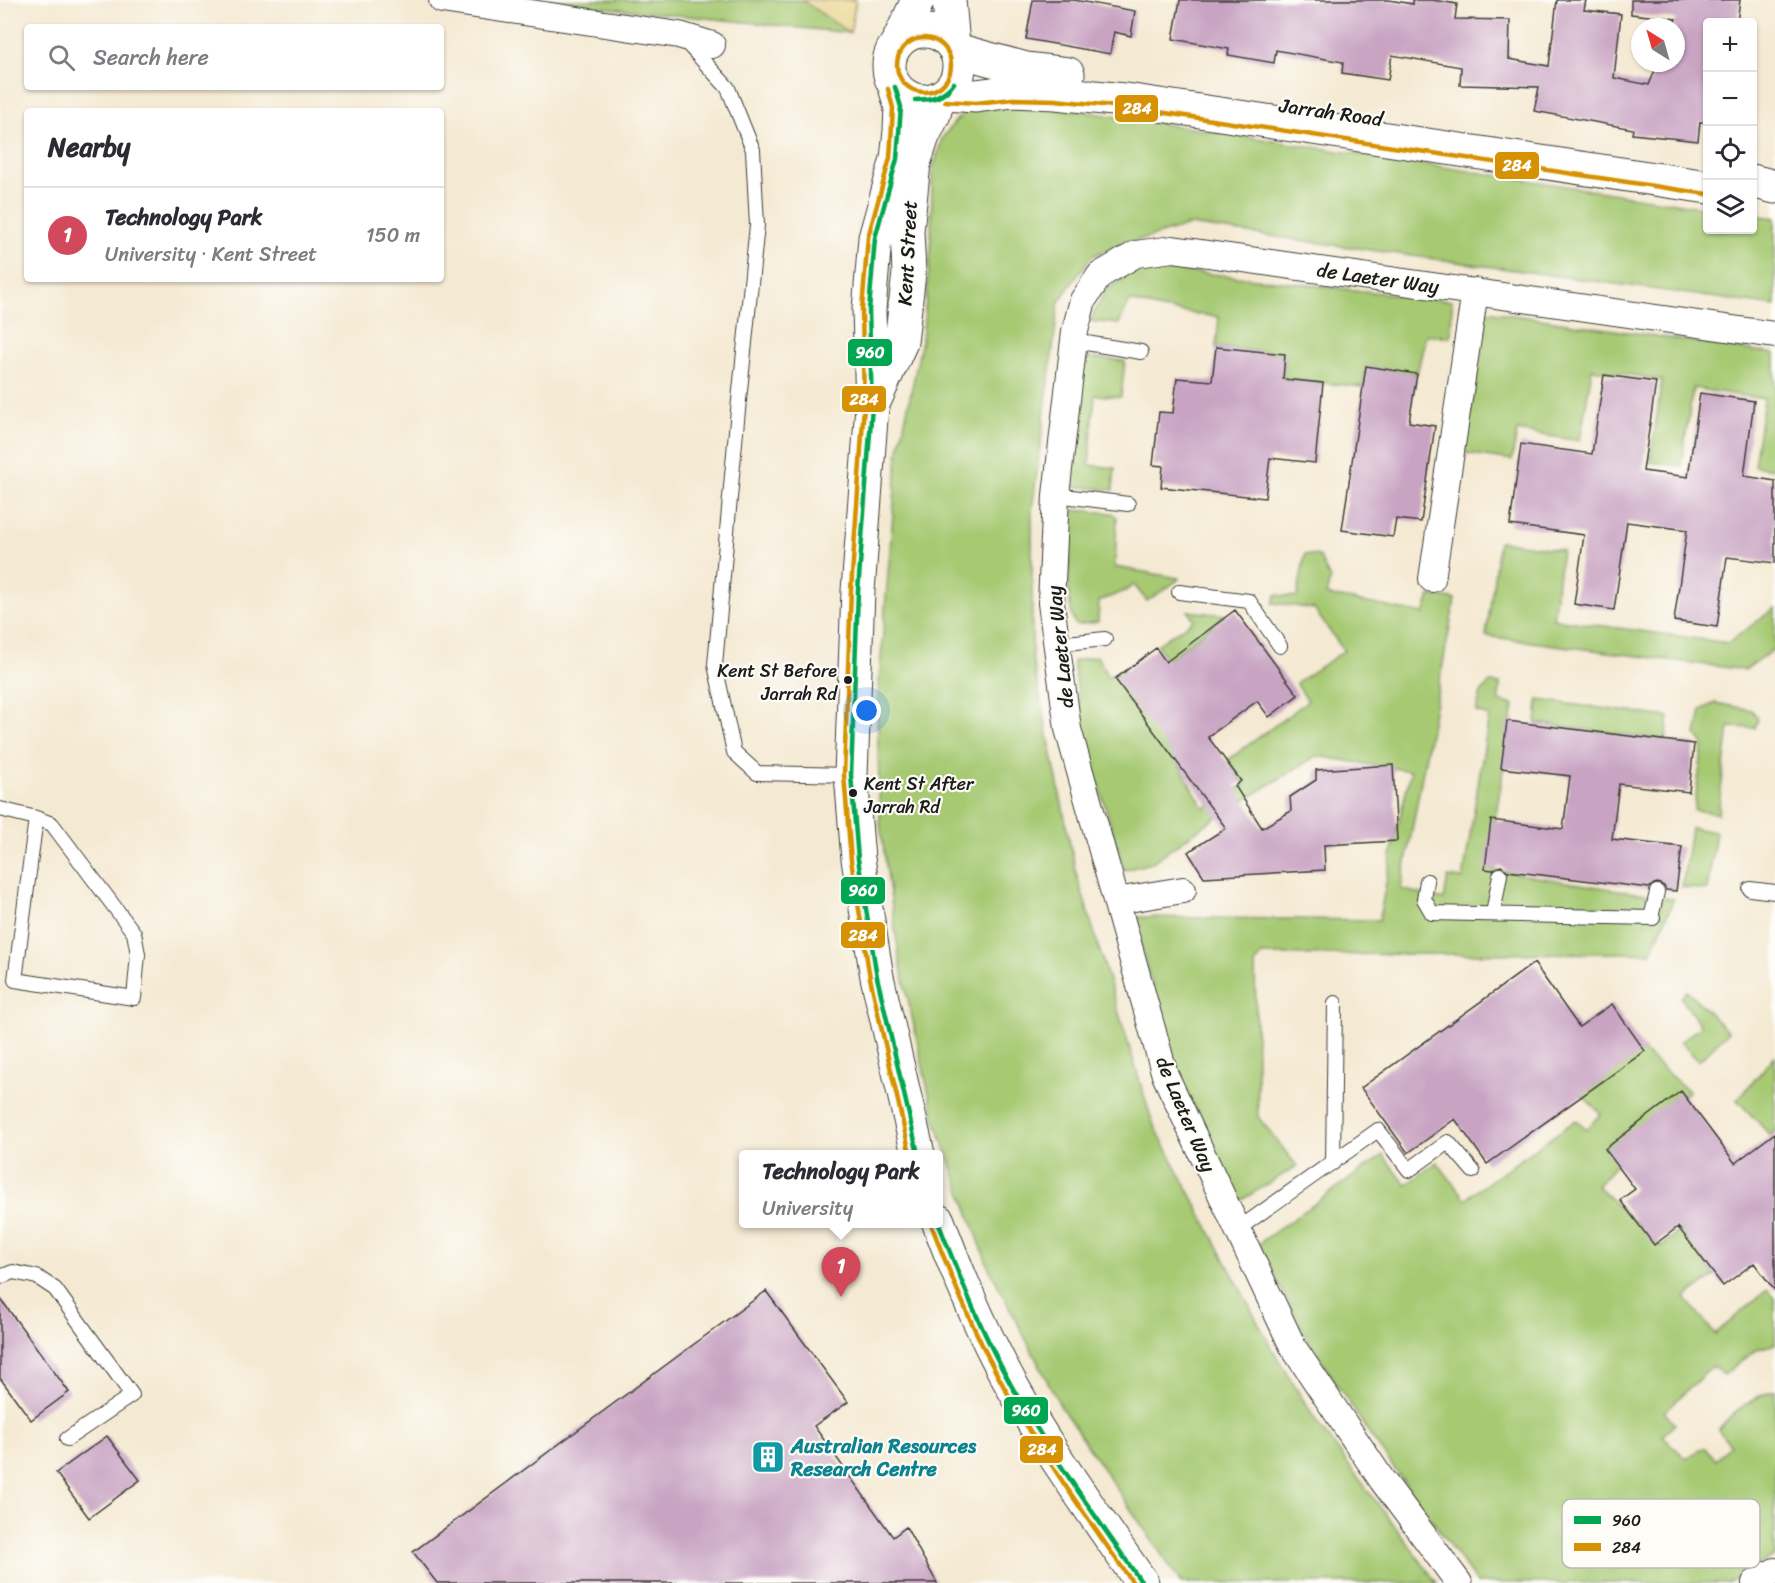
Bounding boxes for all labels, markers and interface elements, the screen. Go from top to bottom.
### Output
north arrow [1631,18,1685,72]
map controls [1703,18,1757,234]
button: + [1703,18,1757,72]
search box [24,24,444,90]
text: Search here [93,38,209,77]
icon: search [45,41,78,74]
button: − [1703,72,1757,126]
street label: Jarrah Road [1276,88,1386,137]
line badge: 284 [1114,94,1159,123]
text: 284 [1122,94,1151,123]
text: Nearby [48,124,130,170]
button: locate [1703,126,1757,180]
line badge: 284 [1494,151,1540,180]
text: 284 [1502,151,1531,180]
button: layers [1703,180,1757,234]
text: Technology Park [105,198,263,237]
street label: Kent Street [887,199,928,307]
text: 1 [63,218,72,253]
text: 150 m [366,218,420,253]
text: University · Kent Street [105,237,317,272]
street label: de Laeter Way [1314,253,1442,304]
line badge: 960 [847,338,893,367]
text: 960 [855,338,885,367]
line badge: 284 [841,385,887,413]
text: 284 [849,385,878,414]
street label: de Laeter Way [1037,583,1084,710]
place label: Kent St Before Jarrah Rd [717,655,838,710]
marker: Kent St Before Jarrah Rd [842,674,854,686]
your location [852,696,881,725]
place label: Kent St After Jarrah Rd [863,768,975,823]
marker: Kent St After Jarrah Rd [847,787,859,799]
line badge: 960 [840,876,886,905]
text: 960 [848,876,878,905]
line badge: 284 [840,921,886,949]
text: 284 [848,921,877,950]
street label: de Laeter Way [1145,1051,1226,1178]
popup [739,1150,943,1228]
text: Technology Park [762,1152,920,1191]
text: University [762,1191,853,1226]
pin: 1 [822,1248,860,1297]
line badge: 960 [1003,1396,1049,1425]
text: 960 [1011,1396,1041,1425]
place label: Australian Resources Research Centre [790,1429,977,1487]
line badge: 284 [1019,1435,1064,1464]
text: 284 [1027,1435,1056,1464]
building icon: Australian Resources Research Centre [750,1439,786,1475]
legend [1562,1499,1760,1568]
text: 960 [1612,1506,1641,1535]
text: 284 [1612,1533,1641,1562]

